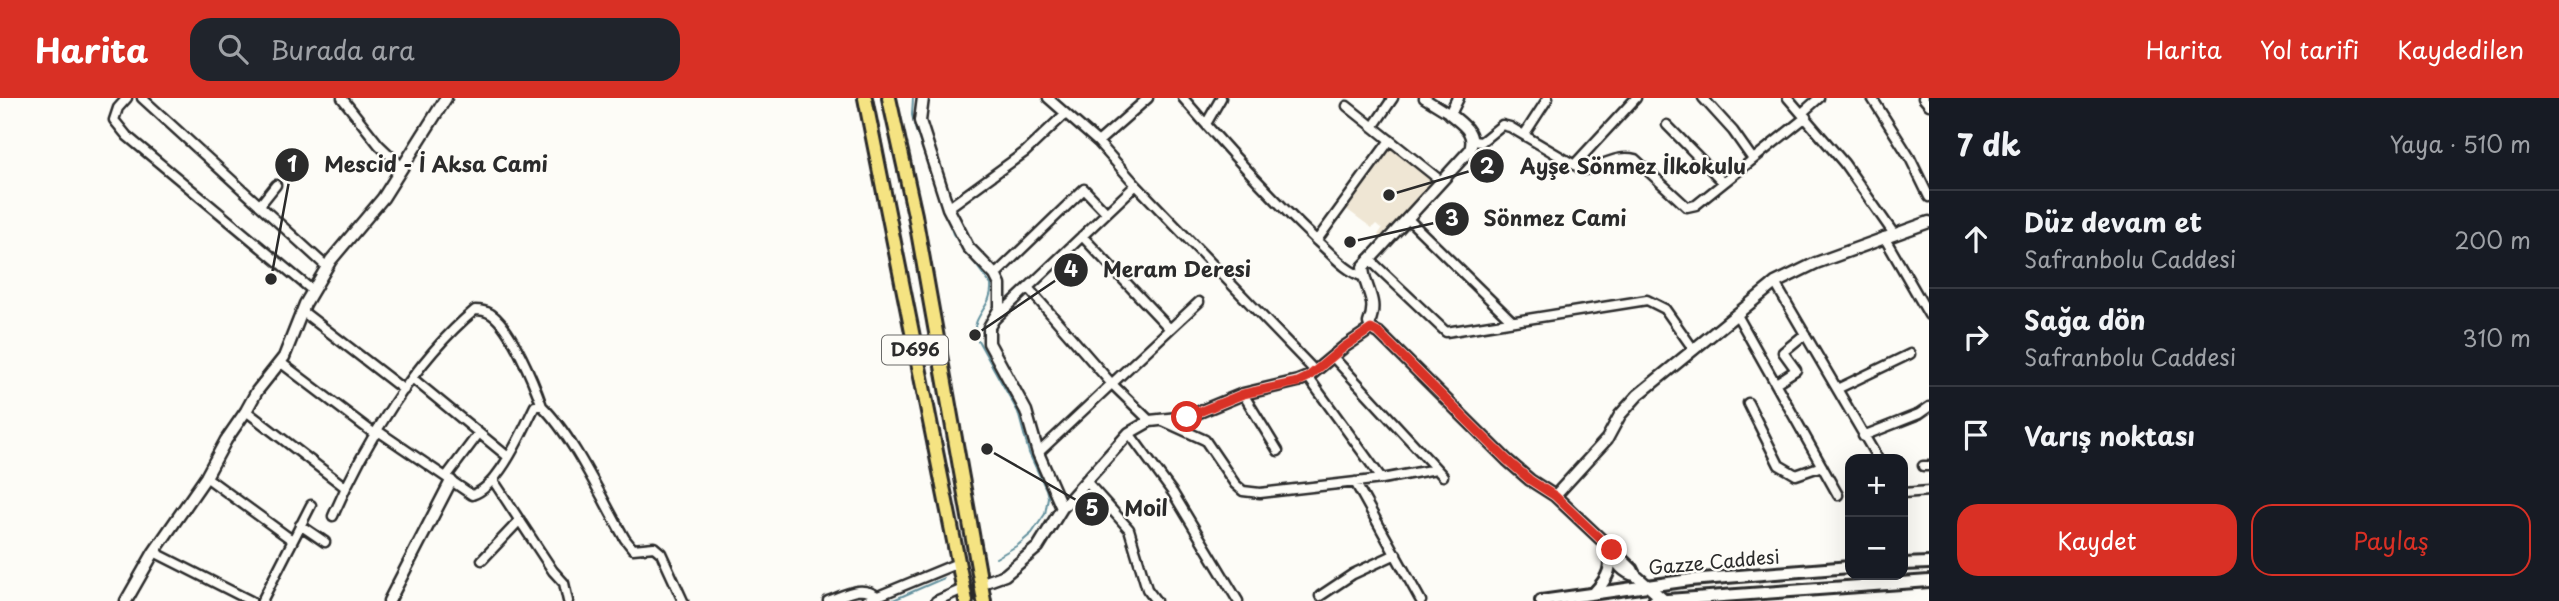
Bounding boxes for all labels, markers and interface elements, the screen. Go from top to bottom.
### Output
search box [190,18,680,81]
text: Harita [35,24,148,74]
icon: search [214,30,252,68]
text: Burada ara [270,30,415,69]
text: Harita [2146,31,2222,67]
text: Yol tarifi [2260,31,2359,67]
text: Kaydedilen [2397,31,2524,67]
text: 7 dk [1957,121,2021,166]
text: Yaya · 510 m [2389,126,2531,161]
callout: Mescid - İ Aksa Cami [274,144,563,186]
callout: Ayşe Sönmez İlkokulu [1470,145,1761,187]
text: 1 [287,147,297,179]
text: Mescid - İ Aksa Cami [324,147,548,179]
text: 2 [1480,149,1495,181]
text: Ayşe Sönmez İlkokulu [1519,149,1746,181]
callout: Sönmez Cami [1434,198,1641,240]
text: 3 [1445,201,1459,233]
text: Sönmez Cami [1484,201,1626,233]
text: Düz devam et [2024,202,2202,241]
icon: ahead [1957,220,1995,258]
text: 200 m [2454,222,2531,257]
text: Safranbolu Caddesi [2024,241,2236,276]
callout: Meram Deresi [1053,249,1265,291]
text: 4 [1064,252,1078,284]
text: Meram Deresi [1103,252,1251,284]
text: Sağa dön [2024,300,2146,339]
icon: right [1957,318,1995,356]
text: 310 m [2462,320,2531,355]
road number: D696 [882,336,948,364]
text: Safranbolu Caddesi [2024,339,2236,374]
route start [1171,401,1202,432]
icon: arrive [1957,416,1995,454]
text: Varış noktası [2024,416,2195,455]
map controls [1845,454,1908,580]
button: + [1845,454,1908,517]
callout: Moil [1075,488,1183,530]
text: 5 [1085,491,1099,523]
text: Moil [1124,491,1168,523]
button: Kaydet [1957,504,2237,576]
button: Paylaş [2251,504,2531,576]
button: − [1845,517,1908,580]
route end [1596,534,1627,565]
street label: Gazze Caddesi [1647,541,1781,581]

